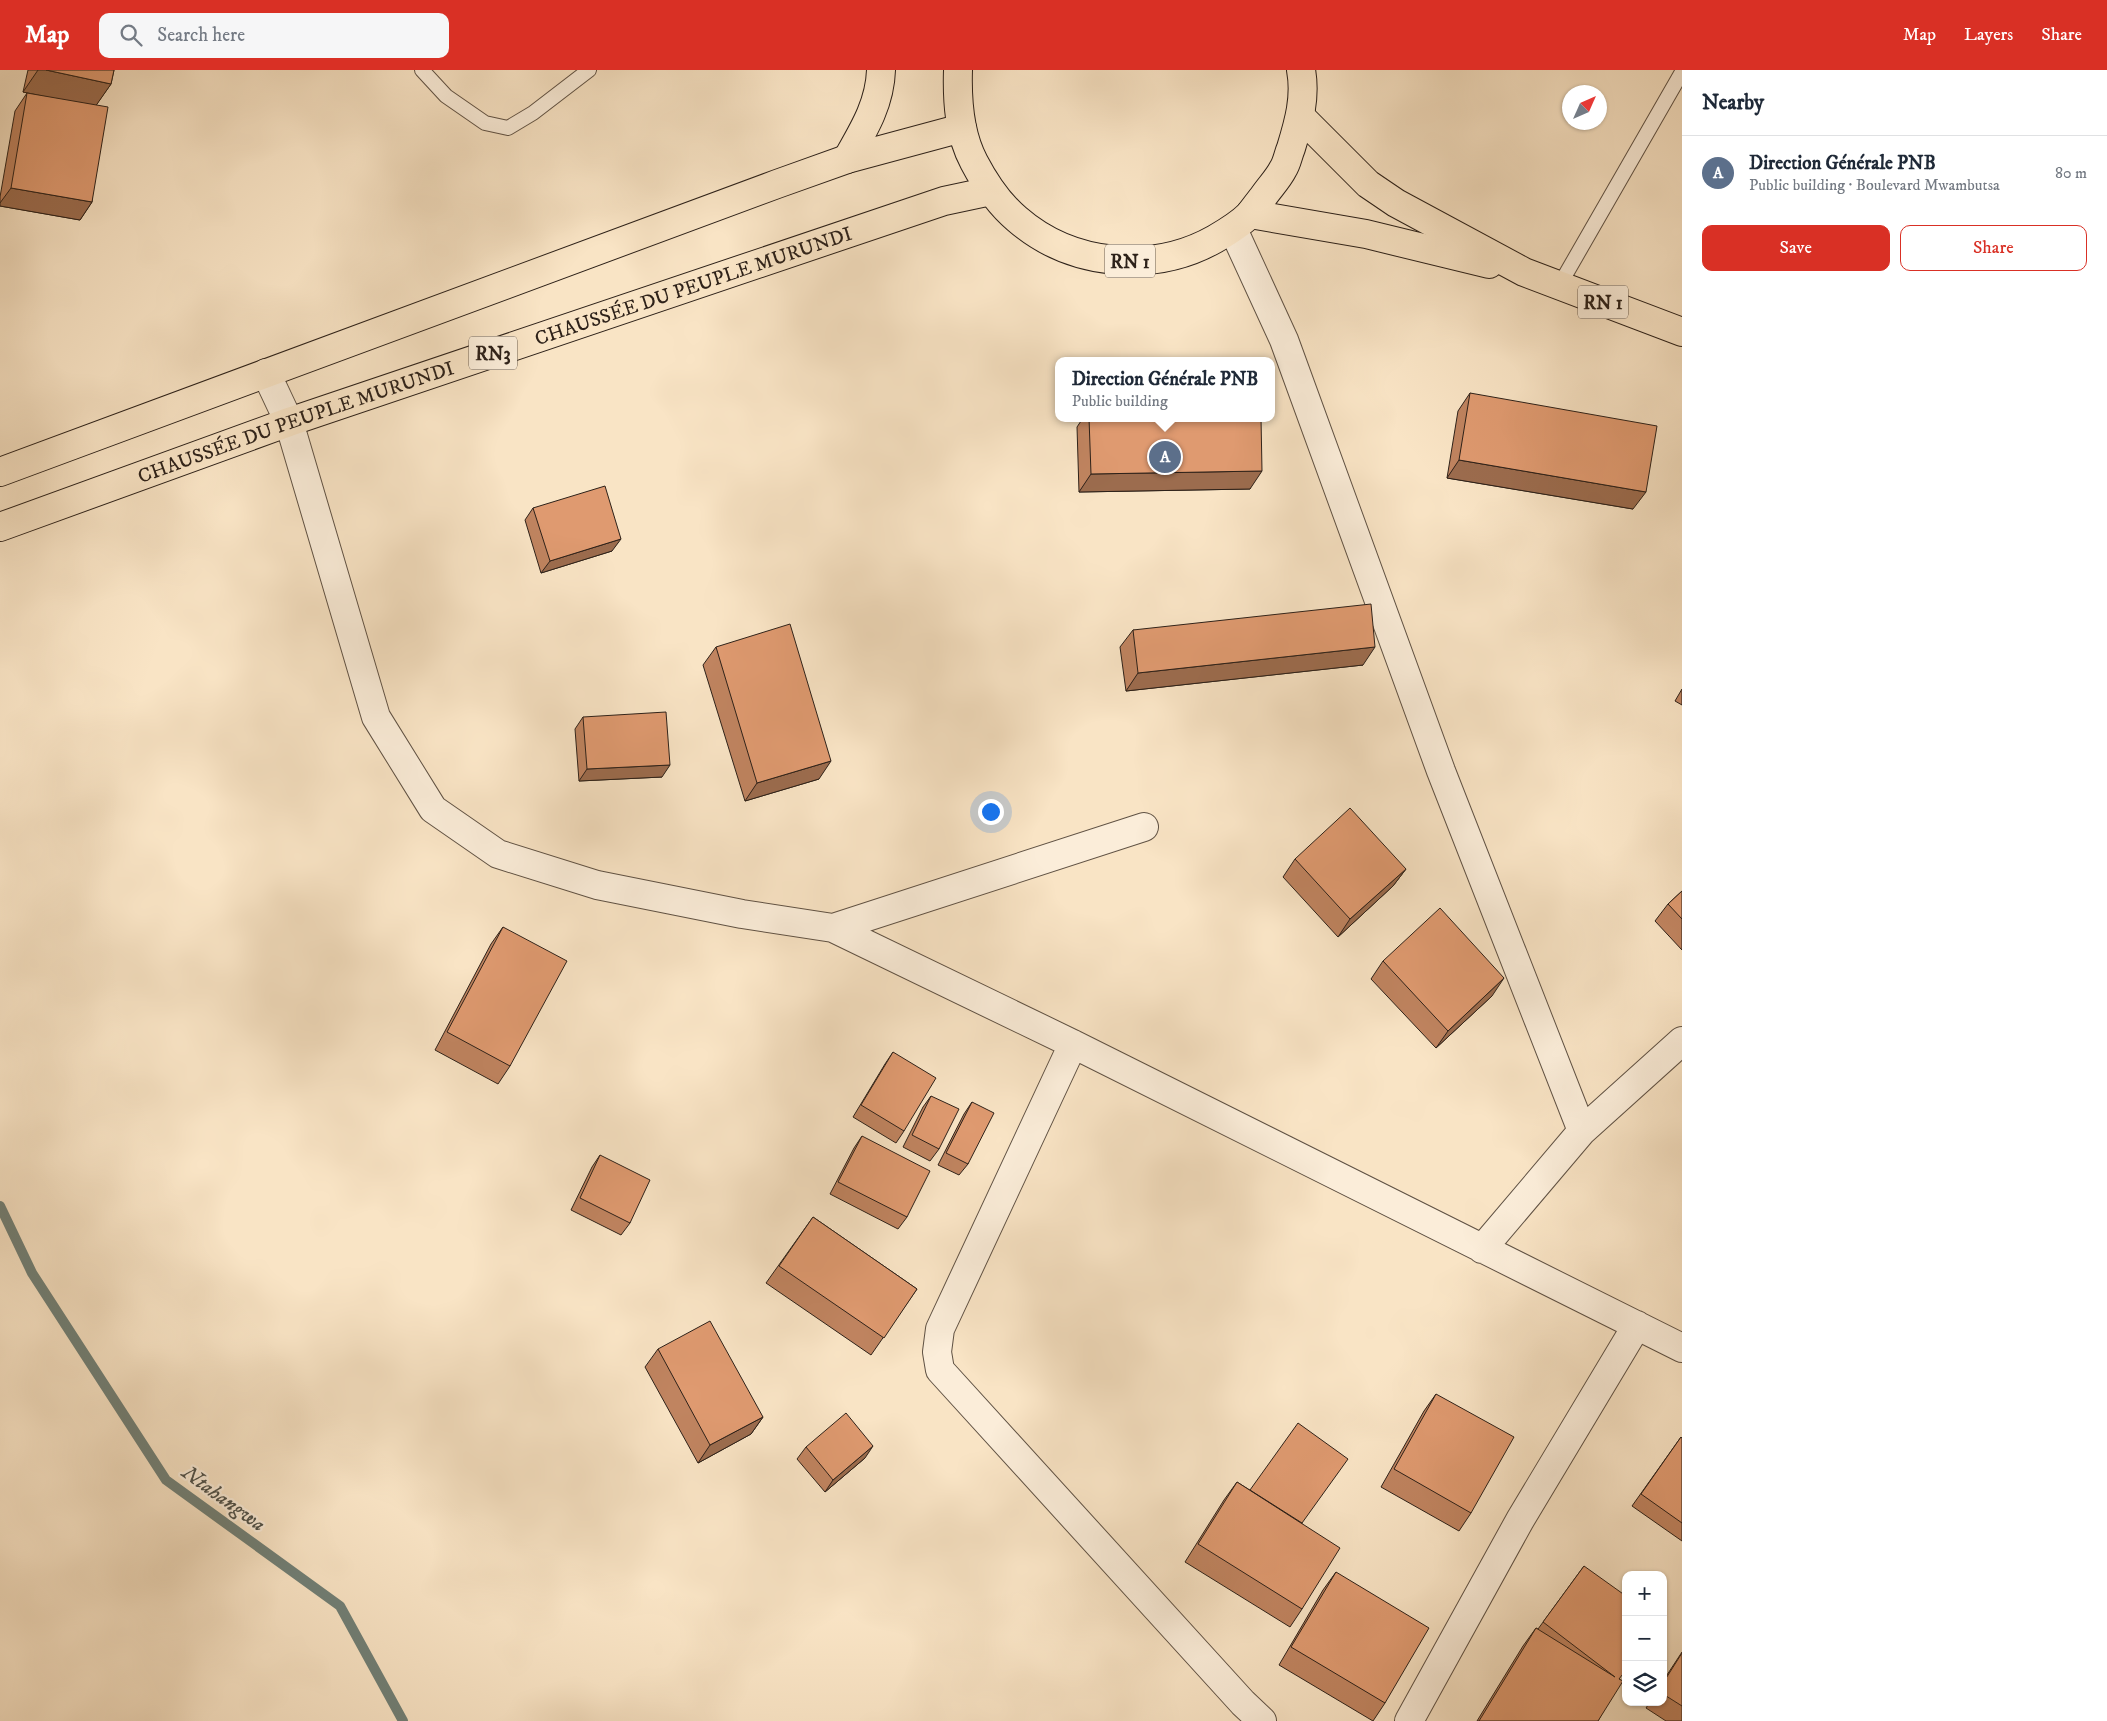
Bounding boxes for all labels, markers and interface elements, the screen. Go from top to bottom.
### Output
search box [99,13,449,58]
text: Map [25,20,69,50]
icon: search [117,21,145,49]
text: Search here [157,24,245,47]
text: Map [1903,24,1936,46]
text: Layers [1964,24,2013,46]
text: Share [2041,24,2082,46]
north arrow [1562,85,1607,130]
text: Nearby [1702,90,1764,116]
text: Direction Générale PNB [1749,152,1936,175]
text: A [1713,163,1723,183]
text: 80 m [2055,163,2087,183]
text: Public building · Boulevard Mwambutsa [1749,175,2000,195]
street label: CHAUSSÉE DU PEUPLE MURUNDI [532,222,856,352]
button: Save [1702,225,1890,271]
button: Share [1900,225,2087,271]
road number: RN 1 [1105,245,1155,278]
road number: RN 1 [1578,286,1628,318]
road number: RN3 [469,336,517,370]
street label: CHAUSSÉE DU PEUPLE MURUNDI [135,356,458,490]
popup [1055,357,1275,422]
text: Direction Générale PNB [1072,368,1258,391]
text: Public building [1072,391,1168,411]
pin: A [1149,438,1181,476]
your location [978,799,1004,825]
water label: Ntahangwa [176,1459,270,1538]
map controls [1622,1571,1667,1706]
button: + [1622,1571,1667,1616]
button: − [1622,1616,1667,1661]
button: layers [1622,1661,1667,1706]

